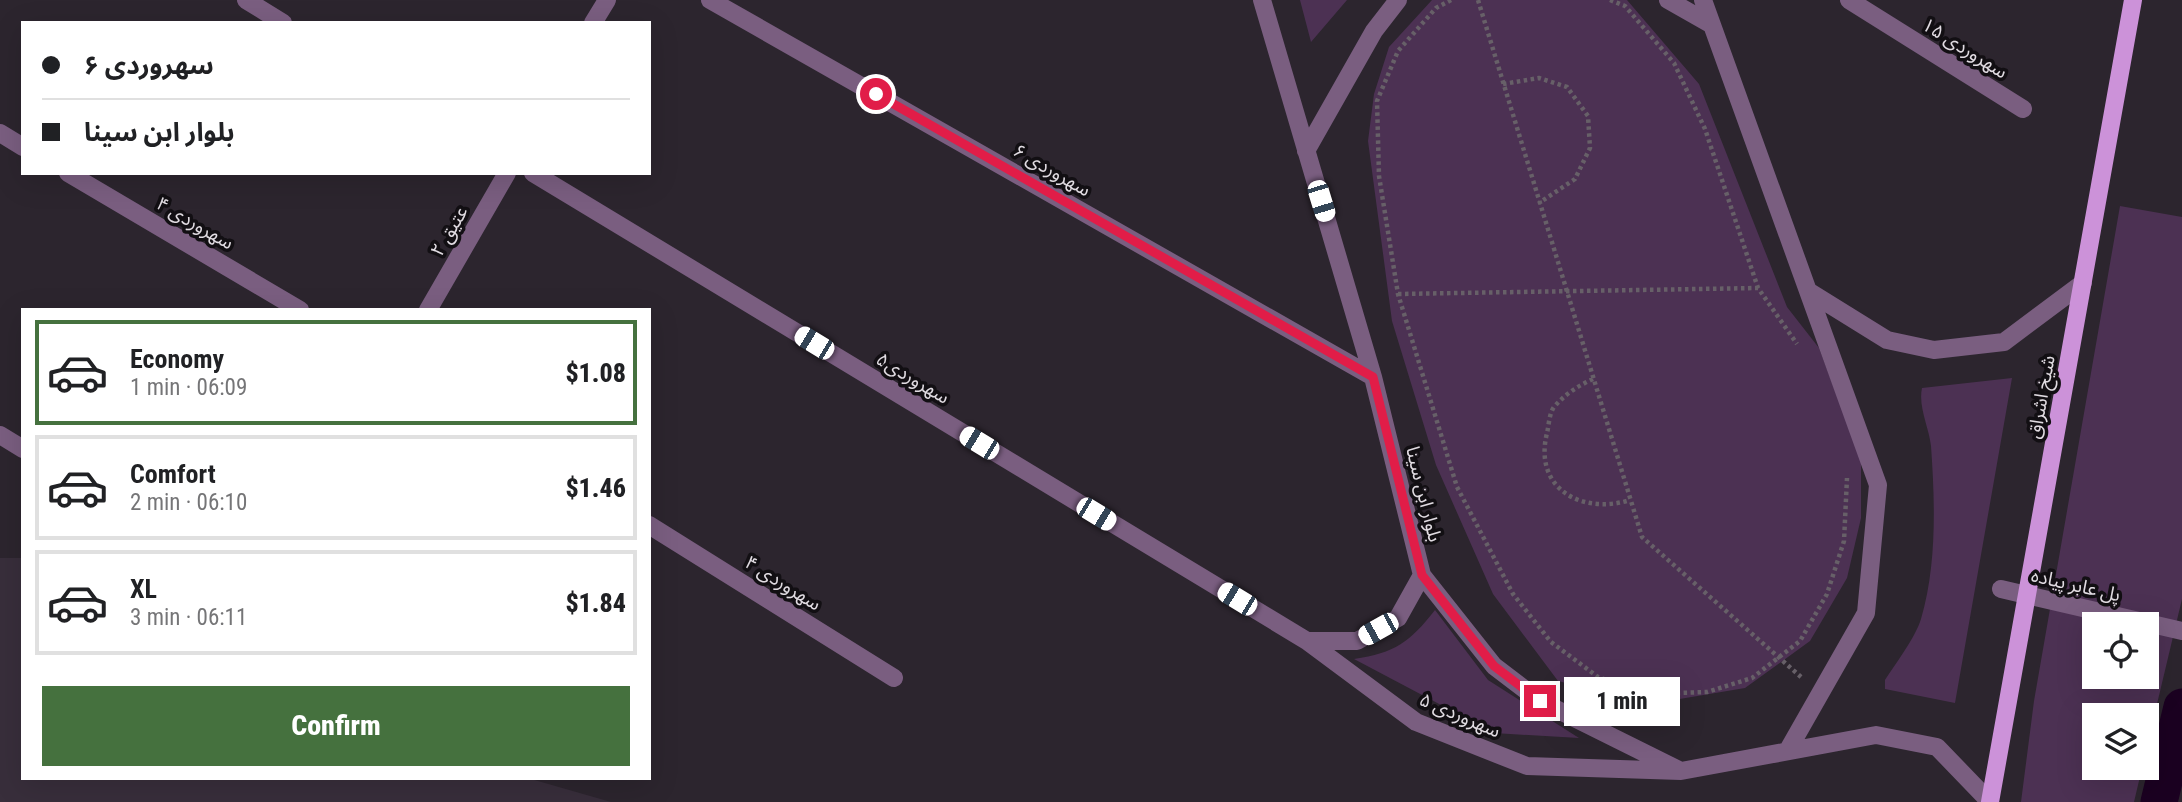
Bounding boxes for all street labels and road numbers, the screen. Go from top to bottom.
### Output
street label: سهروردی ۱۵ [1918,13,2012,83]
street label: سهروردی ۶ [1009,139,1095,201]
street label: سهروردی ۴ [152,192,238,254]
street label: عتیق ۲ [425,202,473,260]
street label: سهروردی۵ [872,347,954,409]
street label: شیخ اشراق [2022,353,2063,441]
street label: بلوار ابن سینا [1401,444,1447,544]
street label: سهروردی ۴ [741,551,825,615]
street label: پل عابر پیاده [2029,564,2123,608]
street label: سهروردی ۵ [1416,688,1504,742]

